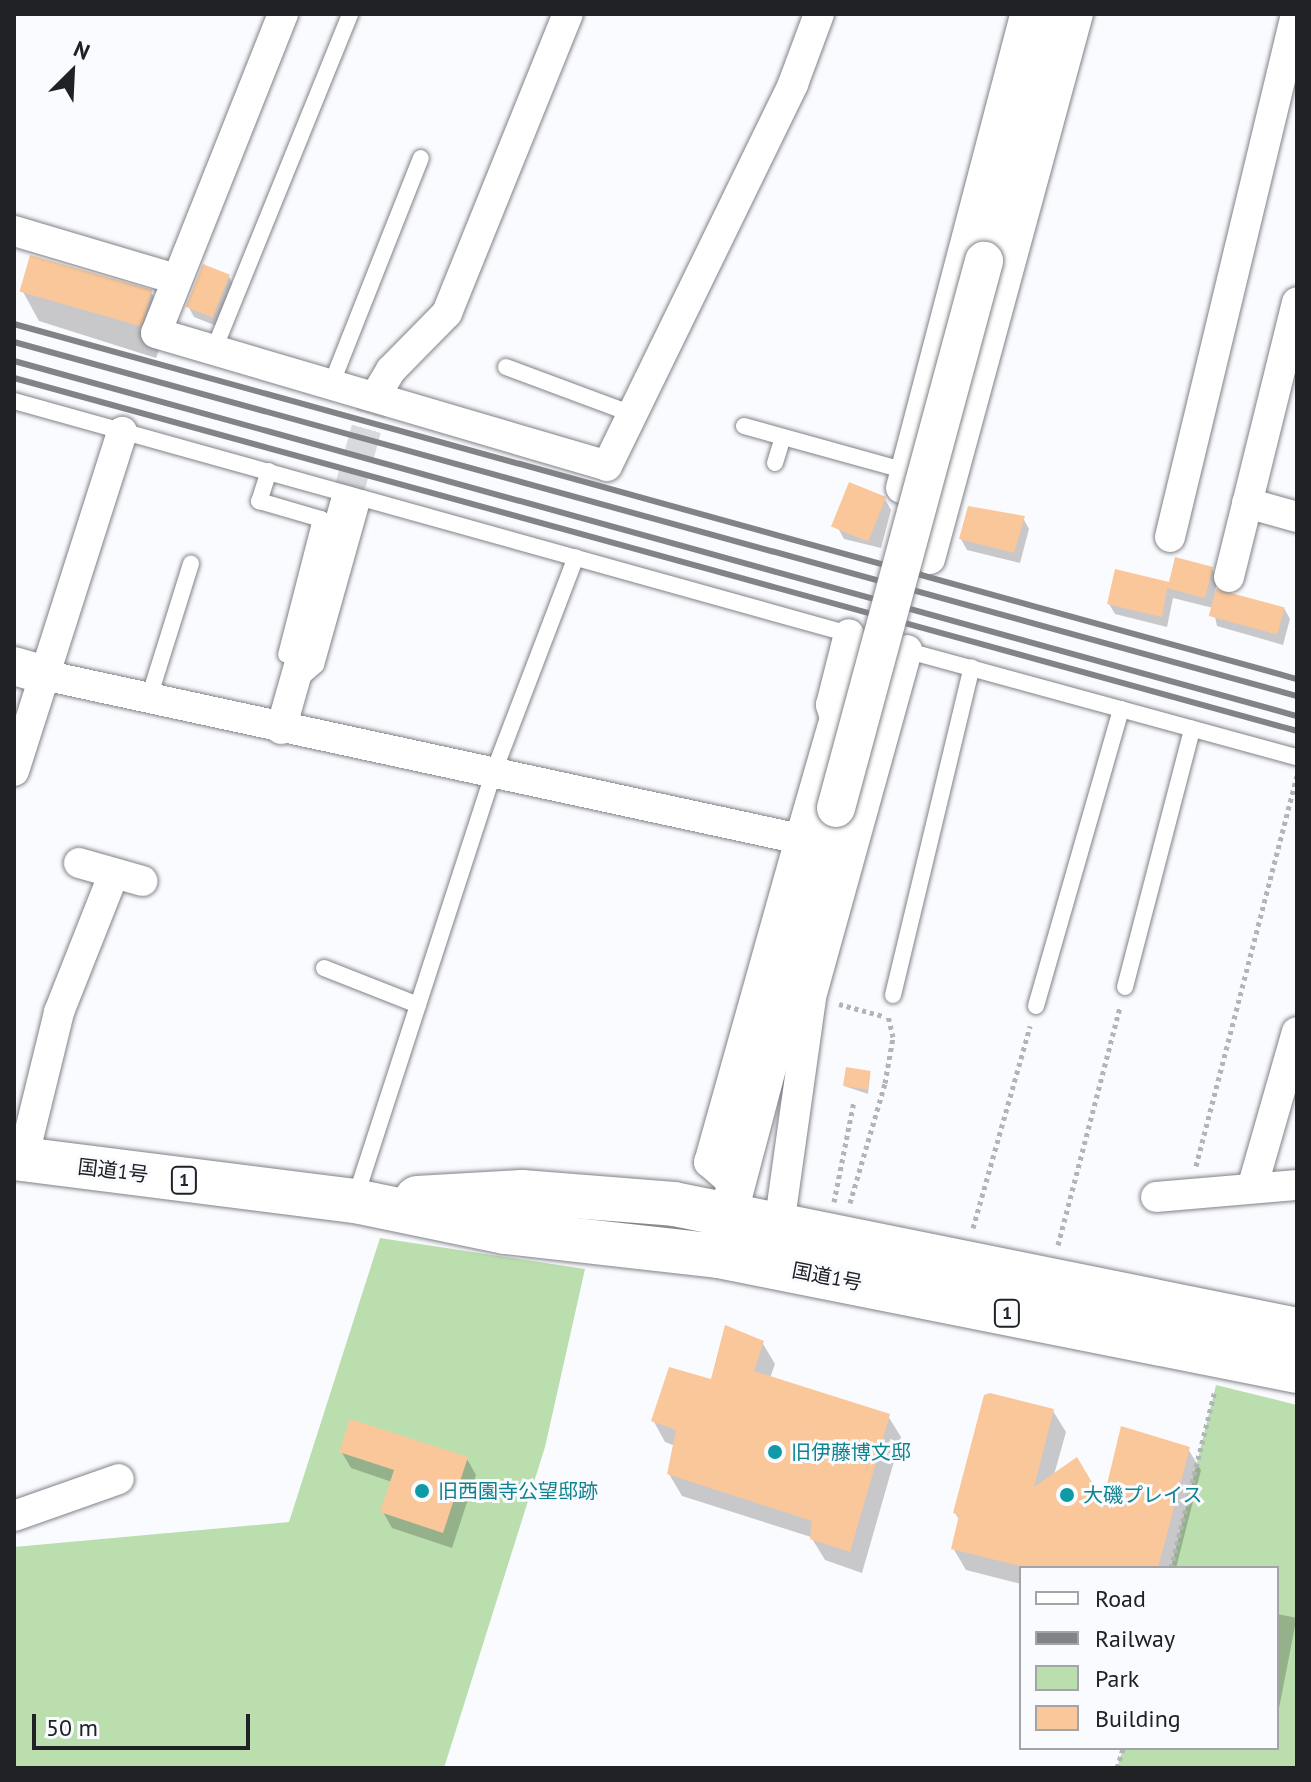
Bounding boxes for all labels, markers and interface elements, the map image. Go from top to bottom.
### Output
north arrow [32,32,112,112]
text: N [69,34,94,66]
street label: 国道1号 [76,1155,150,1187]
road number: 1 [170,1166,198,1194]
street label: 国道1号 [790,1258,864,1296]
road number: 1 [993,1299,1021,1327]
place label: 旧伊藤博文邸 [791,1440,911,1464]
marker: 旧伊藤博文邸 [766,1443,784,1461]
place label: 旧西園寺公望邸跡 [438,1479,598,1503]
marker: 旧西園寺公望邸跡 [413,1482,431,1500]
place label: 大磯プレイス [1083,1483,1203,1507]
marker: 大磯プレイス [1058,1486,1076,1504]
legend [1019,1566,1279,1750]
text: Road [1095,1583,1146,1614]
text: Railway [1095,1623,1175,1654]
text: Park [1095,1663,1139,1694]
scale bar [36,1698,254,1748]
text: Building [1095,1703,1181,1734]
text: 50 m [46,1712,98,1743]

